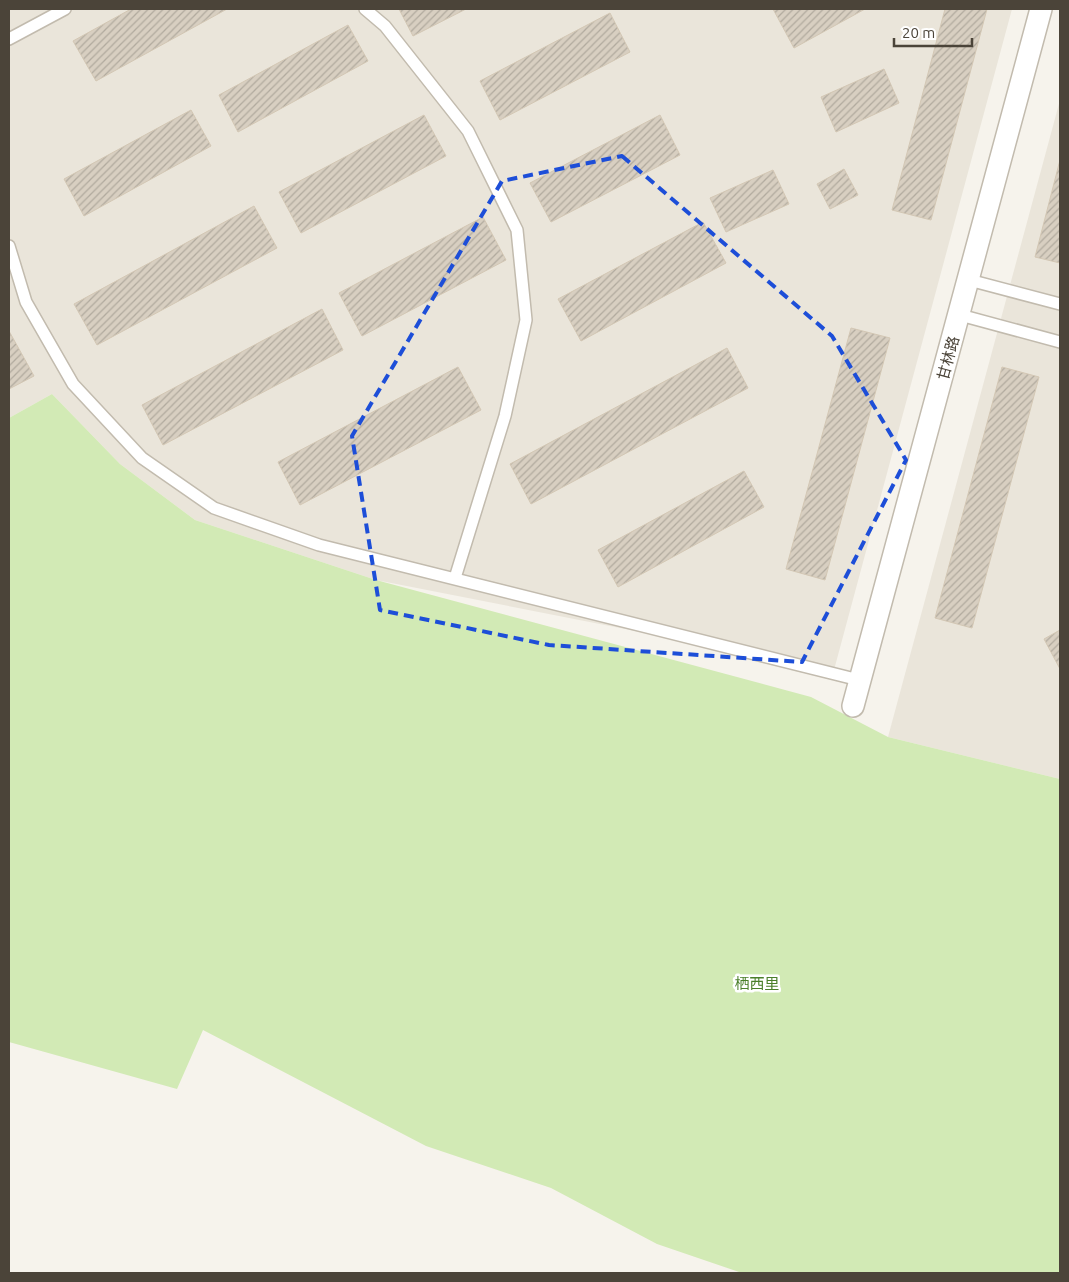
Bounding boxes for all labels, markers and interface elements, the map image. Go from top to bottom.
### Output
scale bar [894,15,972,47]
text: 20 m [902,24,935,41]
street label: 甘林路 [934,334,962,382]
park label: 栖西里 [734,975,780,992]

